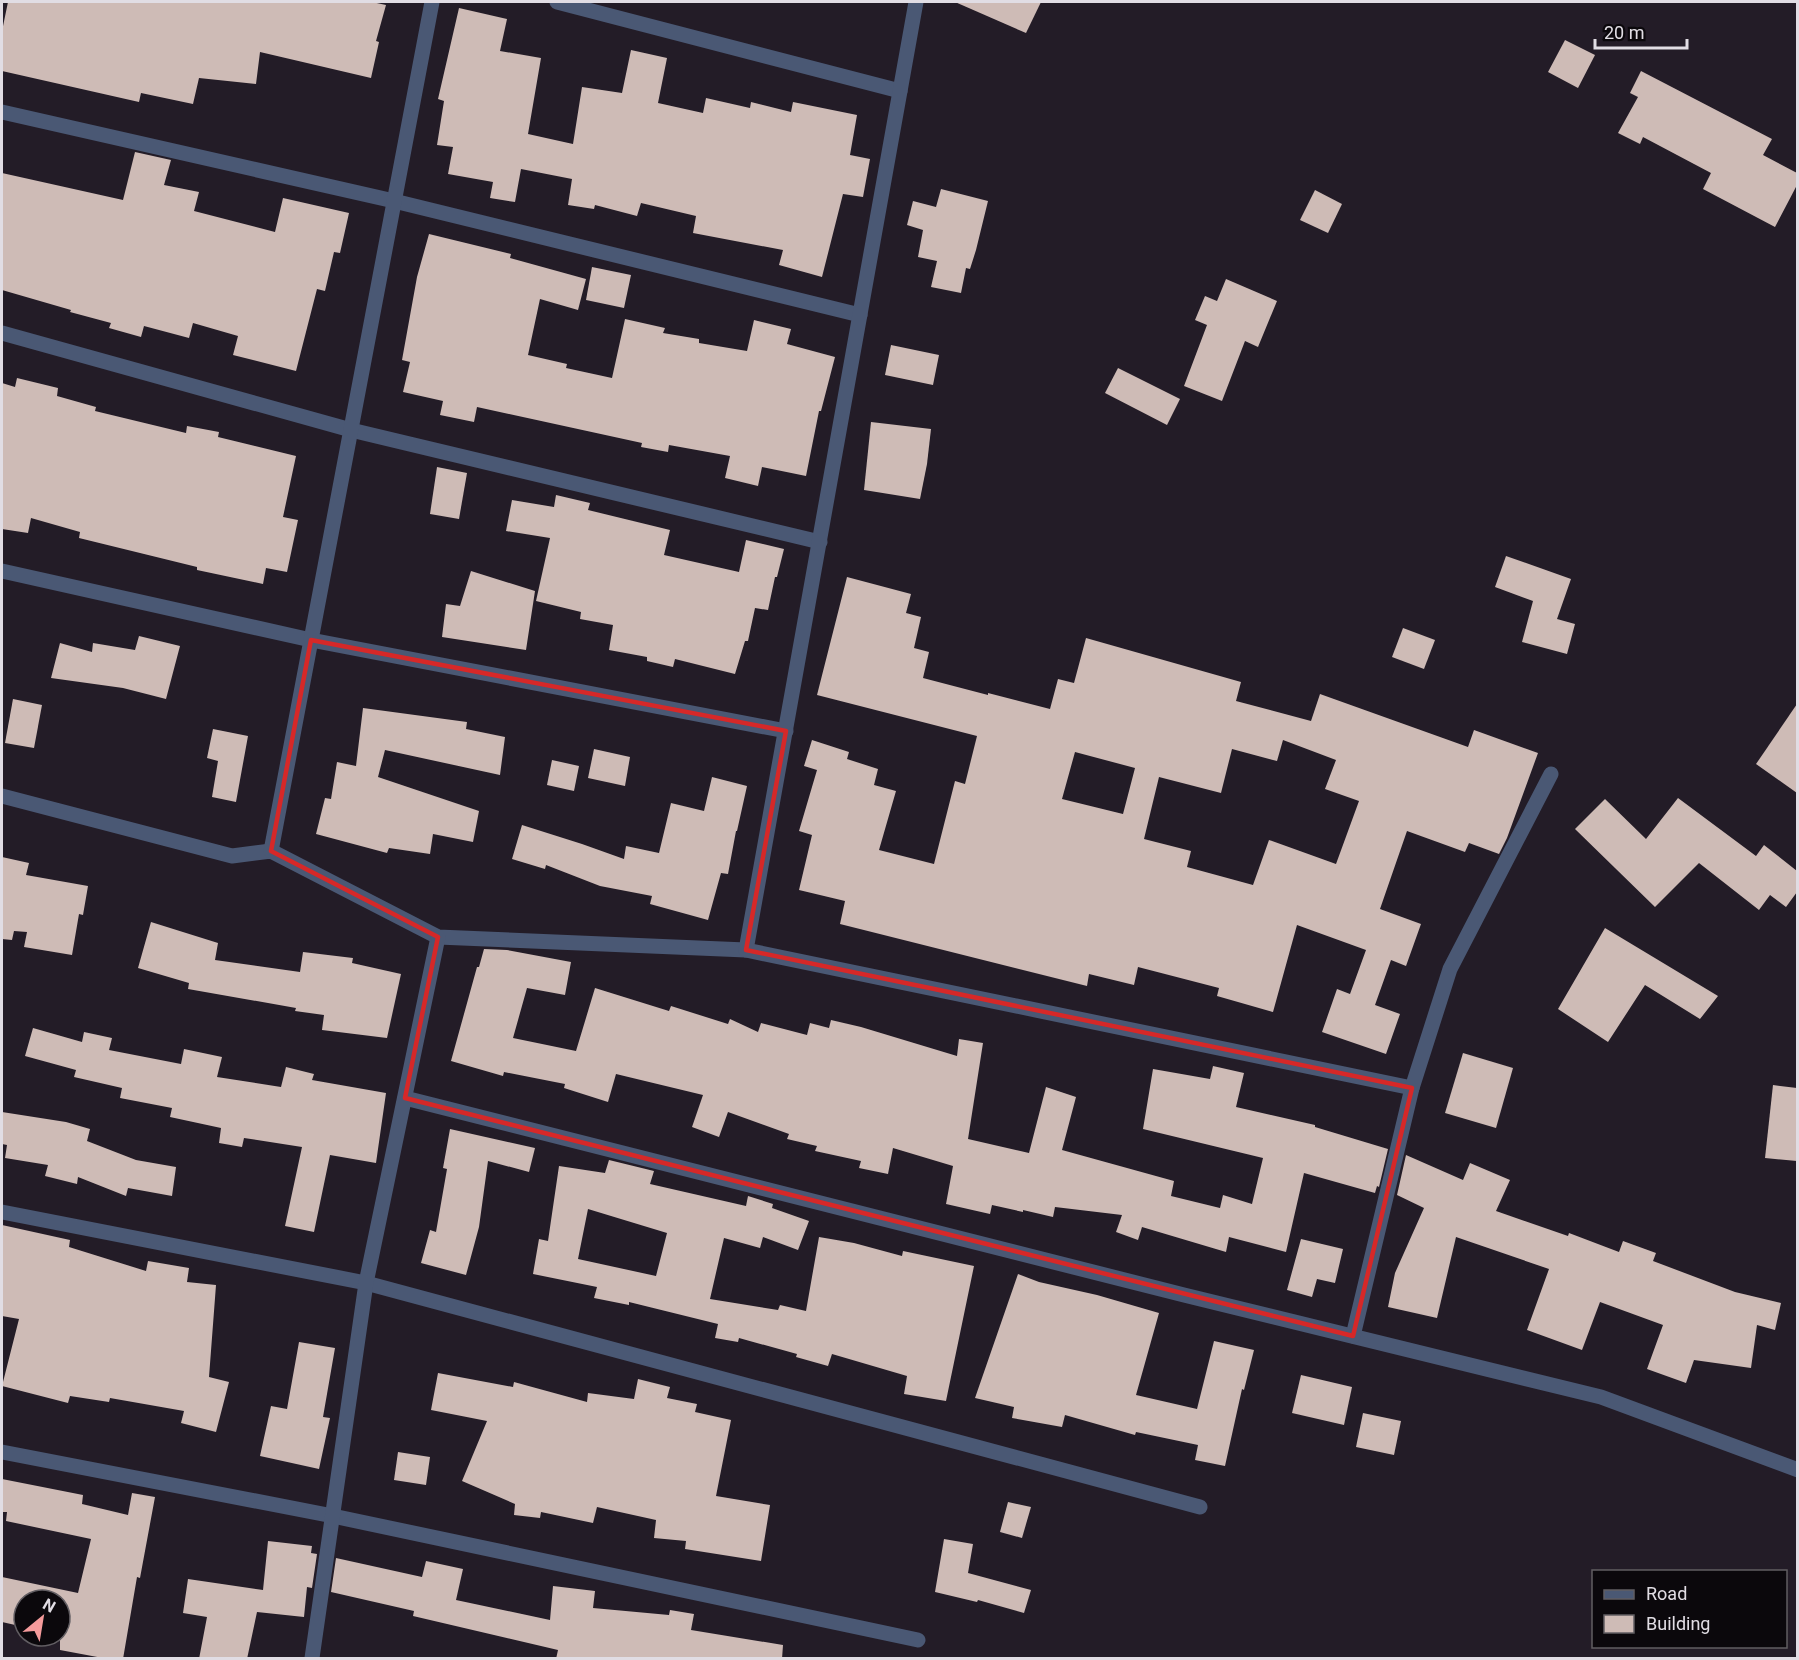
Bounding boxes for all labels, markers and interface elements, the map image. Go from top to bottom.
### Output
scale bar [1595,12,1686,50]
text: 20 m [1604,22,1644,43]
legend [1592,1570,1787,1648]
text: Road [1646,1583,1687,1604]
north arrow [12,1588,72,1648]
text: N [40,1594,59,1616]
text: Building [1646,1613,1710,1634]

